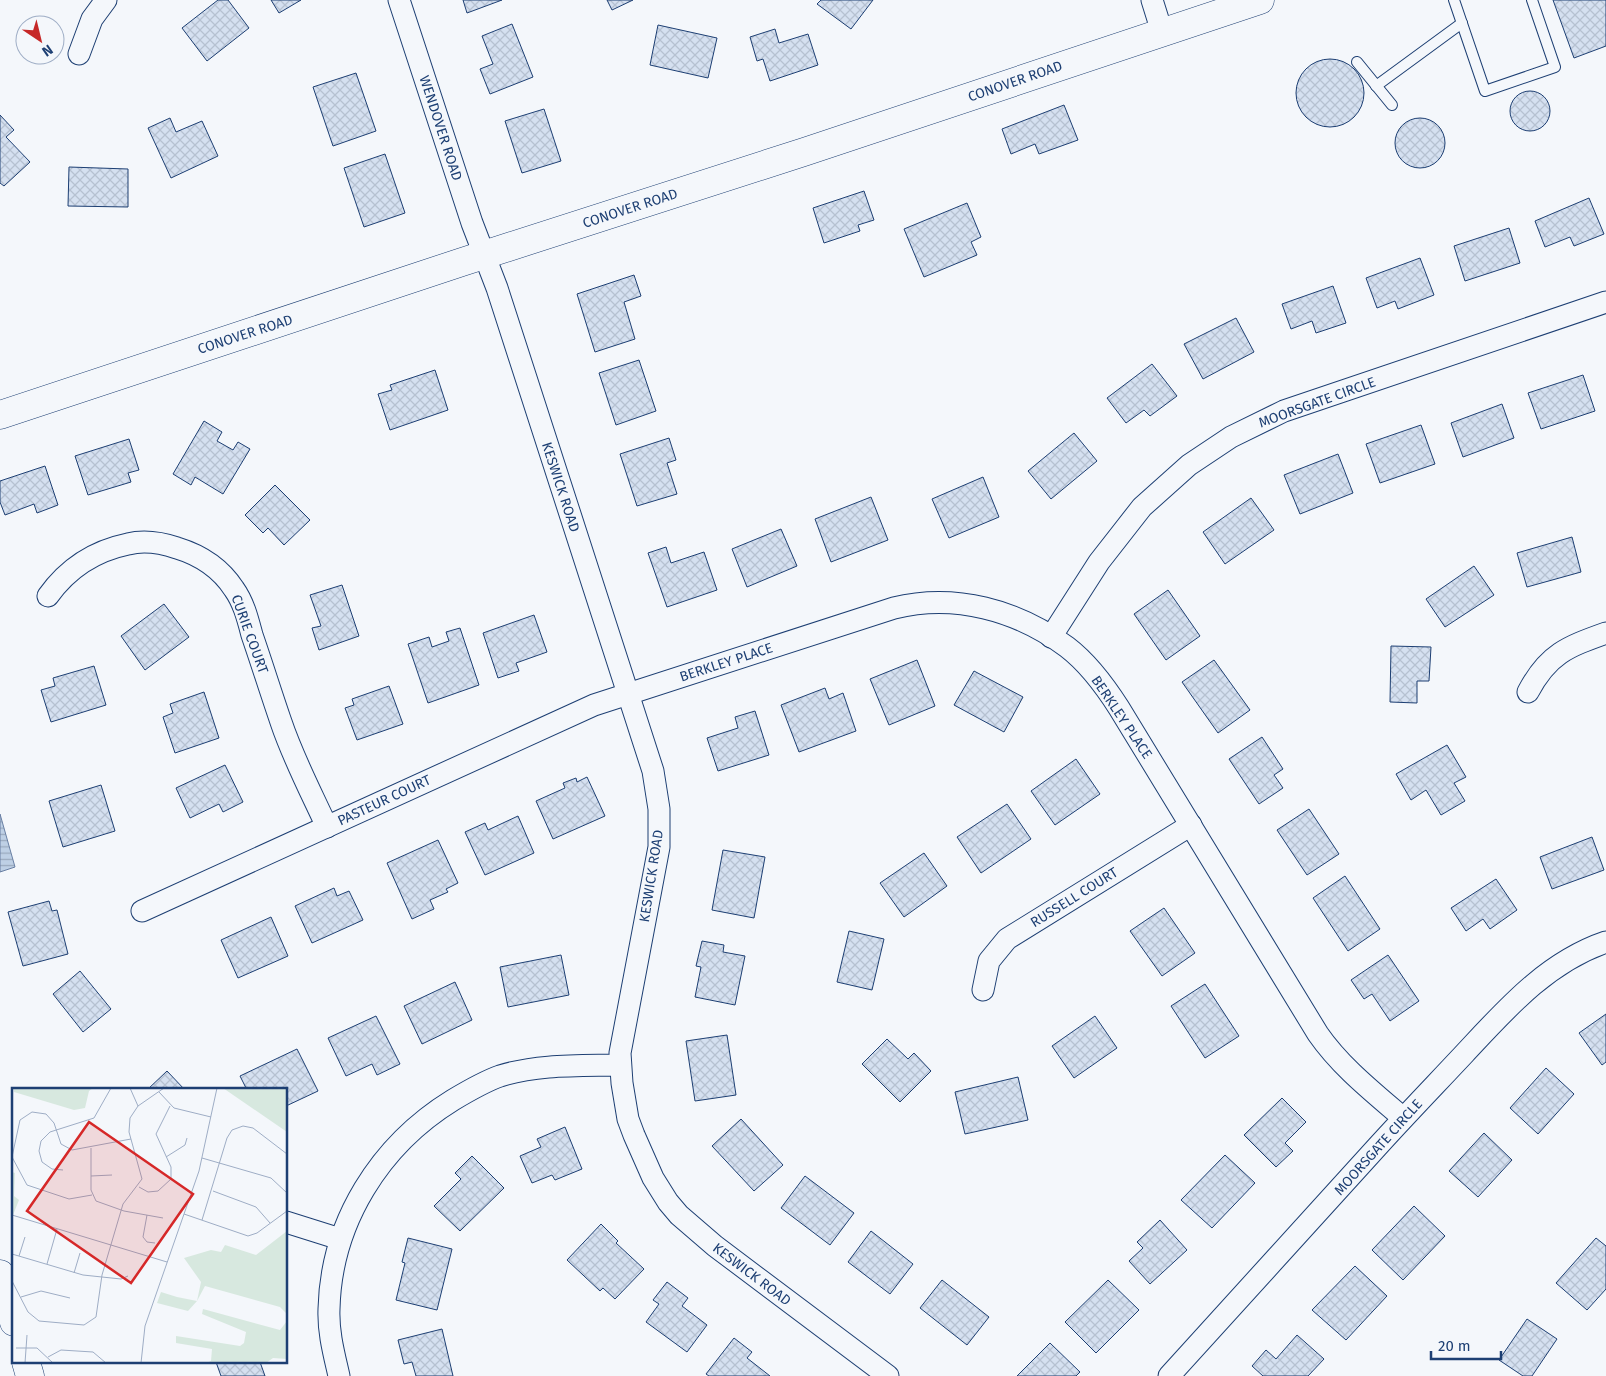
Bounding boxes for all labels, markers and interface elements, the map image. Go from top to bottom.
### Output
north arrow [15,15,65,65]
text: N [38,41,56,60]
street label: CONOVER ROAD [966,57,1065,106]
street label: WENDOVER ROAD [416,73,466,183]
street label: CONOVER ROAD [581,185,680,232]
street label: CONOVER ROAD [196,311,295,358]
street label: MOORSGATE CIRCLE [1256,373,1378,432]
street label: KESWICK ROAD [538,440,583,534]
street label: CURIE COURT [227,592,272,677]
street label: BERKLEY PLACE [677,639,775,686]
street label: BERKLEY PLACE [1087,672,1156,762]
street label: PASTEUR COURT [335,771,434,829]
street label: KESWICK ROAD [636,829,667,924]
street label: RUSSELL COURT [1027,863,1122,931]
inset map [12,1088,288,1364]
street label: MOORSGATE CIRCLE [1331,1096,1426,1199]
street label: KESWICK ROAD [709,1239,794,1309]
scale bar [1431,1328,1501,1360]
text: 20 m [1438,1337,1471,1355]

